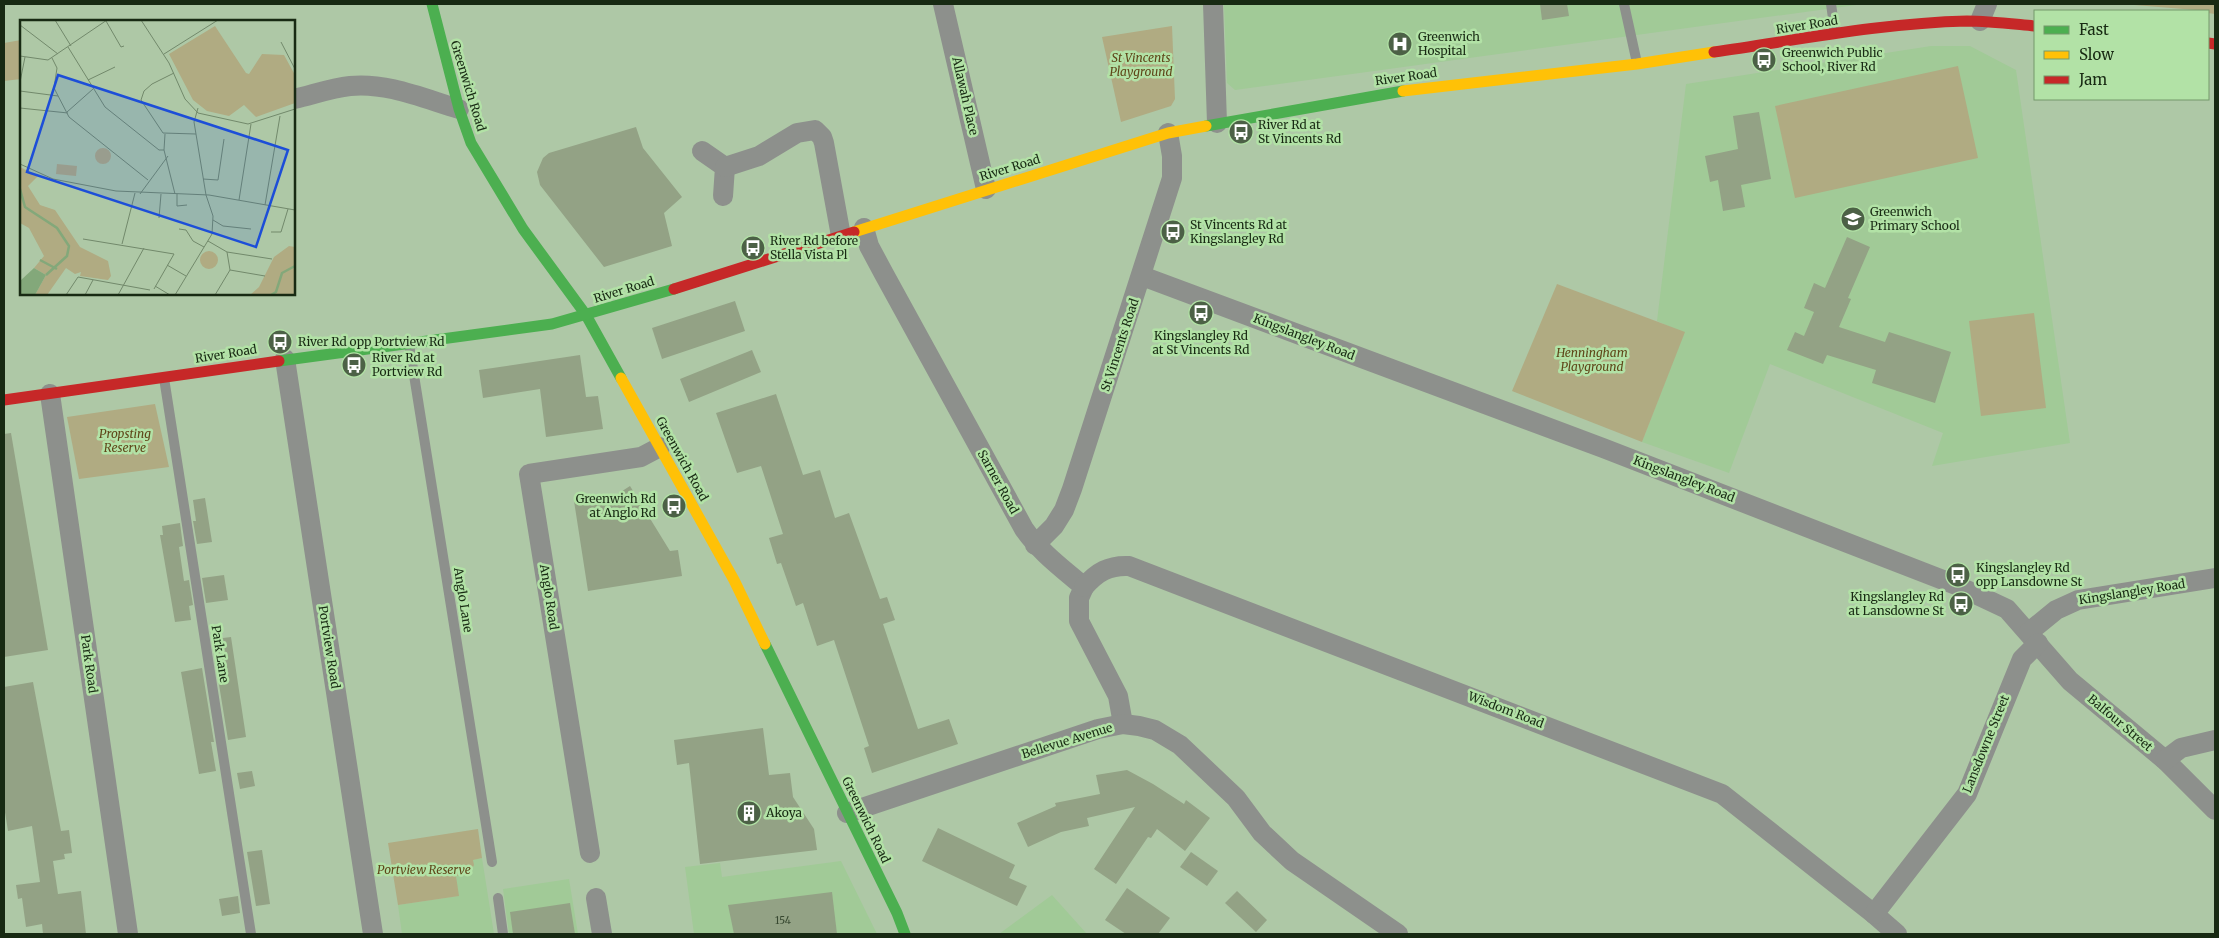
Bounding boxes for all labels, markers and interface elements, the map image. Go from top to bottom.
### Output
legend [2034,10,2209,100]
street label: River Road [1775,12,1839,37]
inset map [20,20,295,295]
text: Fast [2079,20,2109,39]
place label: Greenwich Hospital [1418,29,1480,58]
hospital icon: Greenwich Hospital [1387,31,1413,57]
street label: Greenwich Road [448,39,489,133]
place label: Greenwich Public School, River Rd [1782,45,1883,74]
text: Slow [2079,45,2114,64]
bus stop icon: Greenwich Public School, River Rd [1751,47,1777,73]
park label: St Vincents Playground [1109,50,1173,79]
street label: Allawah Place [949,54,982,136]
street label: River Road [1374,65,1438,88]
text: Jam [2078,70,2107,89]
place label: River Rd at St Vincents Rd [1258,117,1341,146]
bus stop icon: River Rd at St Vincents Rd [1228,119,1254,145]
street label: River Road [978,151,1042,184]
place label: Greenwich Primary School [1870,204,1960,233]
school or university icon: Greenwich Primary School [1840,206,1866,232]
place label: St Vincents Rd at Kingslangley Rd [1190,217,1287,246]
bus stop icon: St Vincents Rd at Kingslangley Rd [1160,219,1186,245]
place label: River Rd before Stella Vista Pl [770,233,858,262]
bus stop icon: River Rd before Stella Vista Pl [740,235,766,261]
street label: River Road [592,273,656,306]
street label: St Vincents Road [1097,296,1142,393]
bus stop icon: Kingslangley Rd at St Vincents Rd [1188,300,1214,326]
street label: Kingslangley Road [1251,310,1357,363]
place label: Kingslangley Rd at St Vincents Rd [1152,328,1250,357]
bus stop icon: River Rd opp Portview Rd [267,329,293,355]
place label: River Rd opp Portview Rd [298,334,445,349]
street label: River Road [194,341,258,366]
park label: Henningham Playground [1555,345,1628,374]
place label: River Rd at Portview Rd [372,350,442,379]
bus stop icon: River Rd at Portview Rd [341,352,367,378]
street label: Greenwich Road [653,414,712,503]
park label: Propsting Reserve [99,426,151,455]
street label: Sarner Road [975,447,1022,516]
street label: Kingslangley Road [1631,452,1737,505]
place label: Greenwich Rd at Anglo Rd [576,491,656,520]
bus stop icon: Greenwich Rd at Anglo Rd [661,493,687,519]
place label: Kingslangley Rd opp Lansdowne St [1976,560,2083,589]
street label: Anglo Road [537,562,562,631]
bus stop icon: Kingslangley Rd opp Lansdowne St [1945,562,1971,588]
street label: Anglo Lane [451,565,476,633]
street label: Kingslangley Road [2078,576,2186,607]
place label: Kingslangley Rd at Lansdowne St [1849,589,1944,618]
bus stop icon: Kingslangley Rd at Lansdowne St [1948,591,1974,617]
street label: Portview Road [316,604,343,690]
street label: Park Lane [209,624,232,684]
street label: Park Road [78,634,101,694]
street label: Wisdom Road [1465,688,1546,731]
street label: Balfour Street [2085,691,2156,754]
street label: Lansdowne Street [1959,692,2012,795]
street label: Bellevue Avenue [1020,720,1114,761]
street label: Greenwich Road [839,774,894,865]
building icon: Akoya [736,800,762,826]
place label: Akoya [765,805,803,820]
park label: Portview Reserve [377,862,471,877]
house number: 154 [775,914,791,927]

